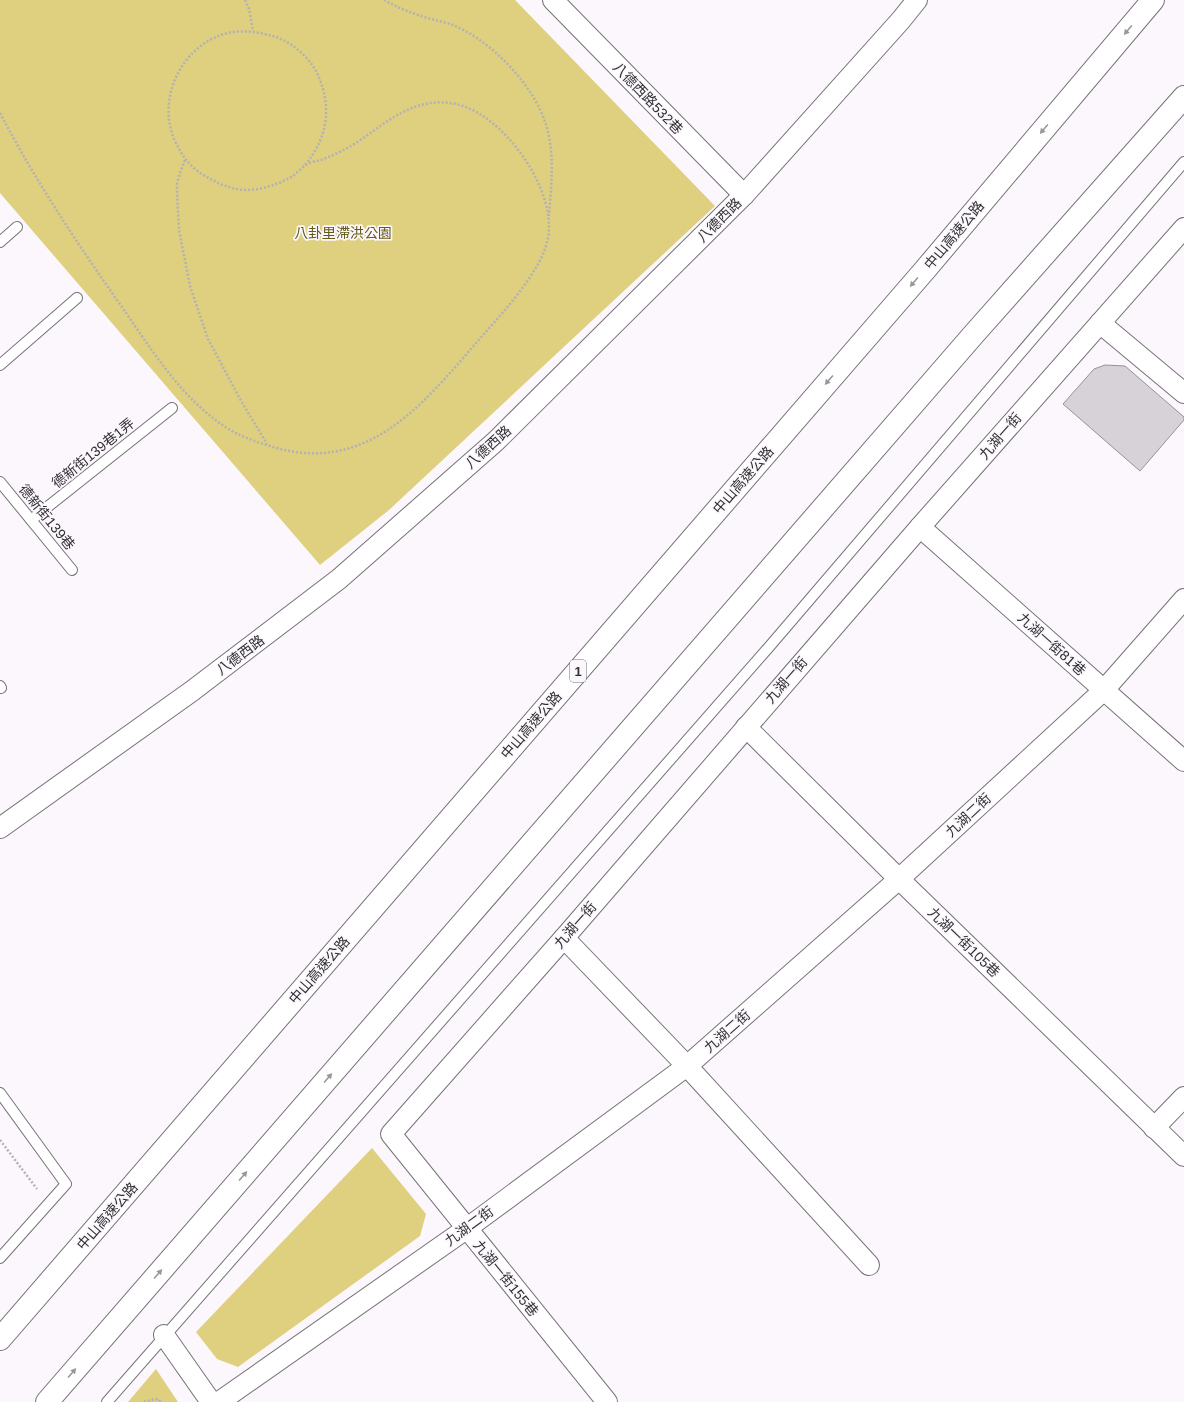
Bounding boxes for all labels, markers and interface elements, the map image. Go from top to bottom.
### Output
one-way arrow [1123,24,1132,35]
street label: 八德西路532巷 [610,59,686,137]
one-way arrow [1039,124,1048,134]
street label: 八德西路 [694,195,744,245]
street label: 中山高速公路 [921,198,987,272]
park label: 八卦里滯洪公園 [294,225,392,241]
one-way arrow [910,276,919,287]
one-way arrow [825,375,834,385]
street label: 九湖一街 [976,410,1024,462]
street label: 德新街139巷1弄 [49,415,137,491]
street label: 八德西路 [462,422,514,472]
street label: 中山高速公路 [709,443,777,517]
street label: 德新街139巷 [16,481,78,553]
street label: 九湖一街81巷 [1015,609,1089,679]
street label: 八德西路 [213,632,267,678]
street label: 九湖一街 [762,654,810,706]
road number: 1 [570,660,586,682]
street label: 中山高速公路 [497,688,565,762]
street label: 九湖二街 [942,790,994,840]
street label: 九湖一街 [551,899,599,951]
street label: 九湖一街105巷 [925,904,1003,980]
street label: 中山高速公路 [285,933,353,1007]
street label: 九湖二街 [701,1007,753,1055]
one-way arrow [323,1073,333,1083]
one-way arrow [238,1171,247,1181]
street label: 中山高速公路 [73,1179,141,1253]
street label: 九湖二街 [442,1203,496,1249]
street label: 九湖一街155巷 [470,1237,542,1319]
one-way arrow [153,1269,162,1280]
one-way arrow [68,1367,77,1378]

